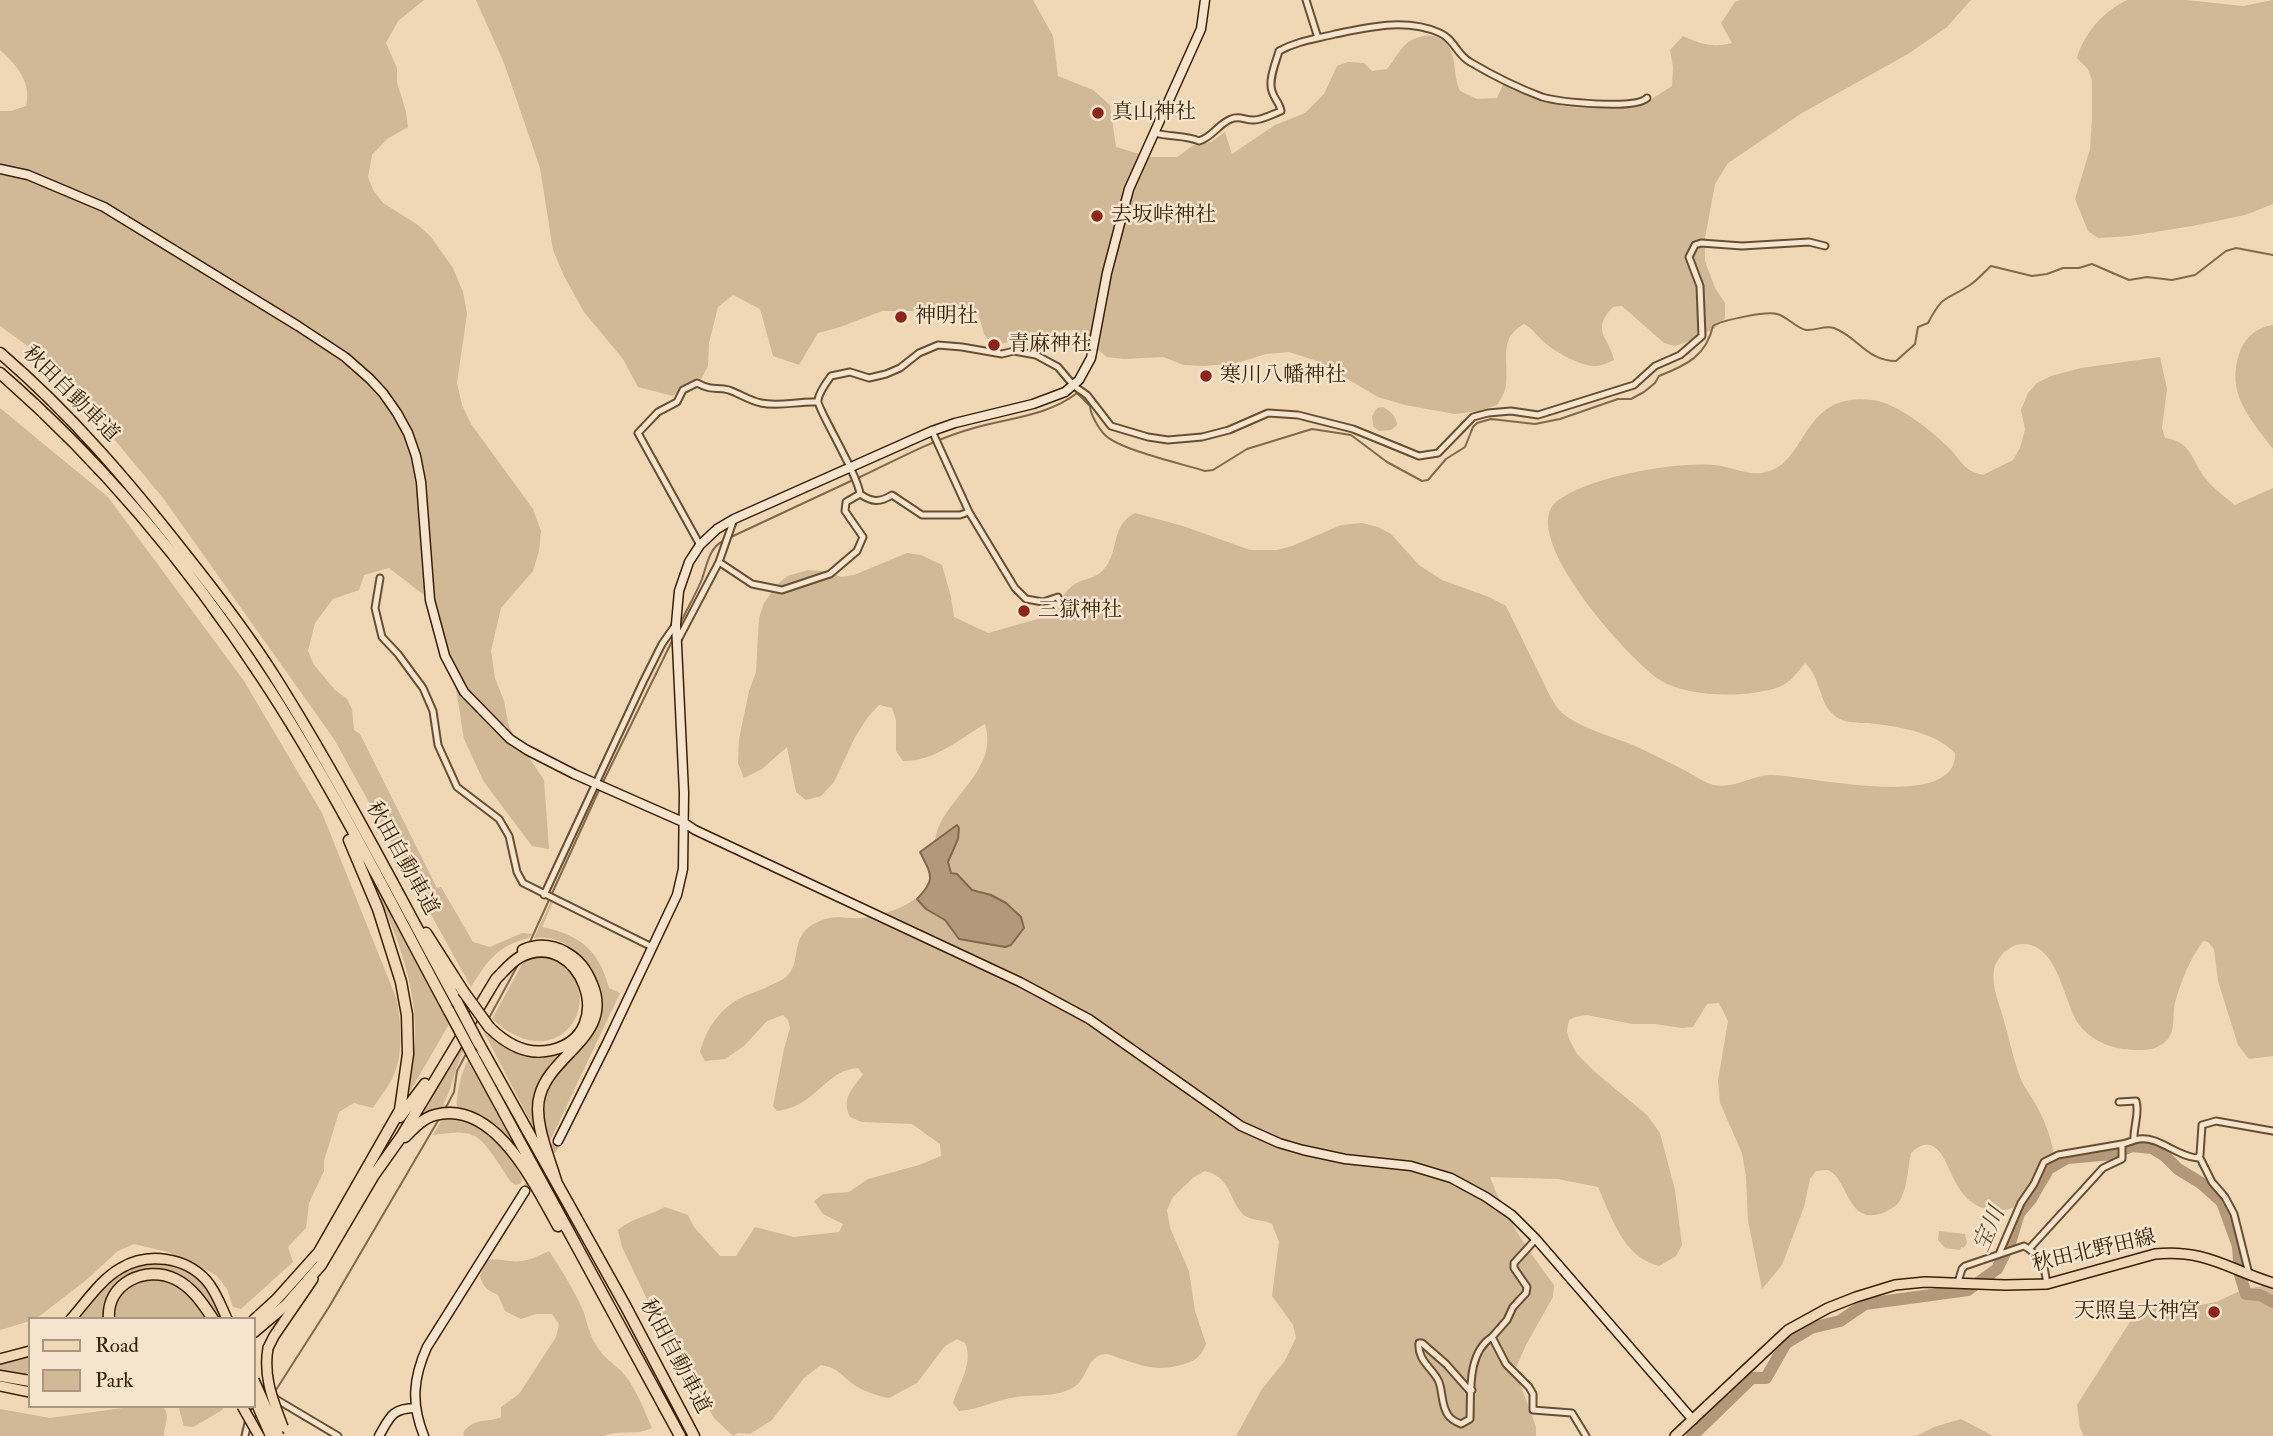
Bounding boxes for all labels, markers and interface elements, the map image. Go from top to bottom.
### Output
place label: 真山神社 [1112,100,1196,126]
marker: 真山神社 [1090,105,1106,121]
place label: 去坂峠神社 [1111,203,1216,229]
marker: 去坂峠神社 [1089,208,1105,224]
place label: 神明社 [915,304,978,330]
marker: 神明社 [893,309,909,325]
place label: 青麻神社 [1008,332,1092,358]
marker: 青麻神社 [986,337,1002,353]
street label: 秋田自動車道 [17,342,123,448]
place label: 寒川八幡神社 [1220,363,1346,389]
marker: 寒川八幡神社 [1198,368,1214,384]
place label: 三獄神社 [1038,598,1122,624]
marker: 三獄神社 [1016,603,1032,619]
street label: 秋田自動車道 [359,798,443,920]
water label: 宝川 [1969,1203,2013,1257]
street label: 秋田北野田線 [2030,1226,2158,1278]
street label: 秋田自動車道 [633,1295,715,1419]
place label: 天照皇大神宮 [2074,1299,2200,1325]
marker: 天照皇大神宮 [2206,1304,2222,1320]
legend [28,1317,256,1408]
text: Road [95,1332,139,1359]
text: Park [95,1367,133,1394]

